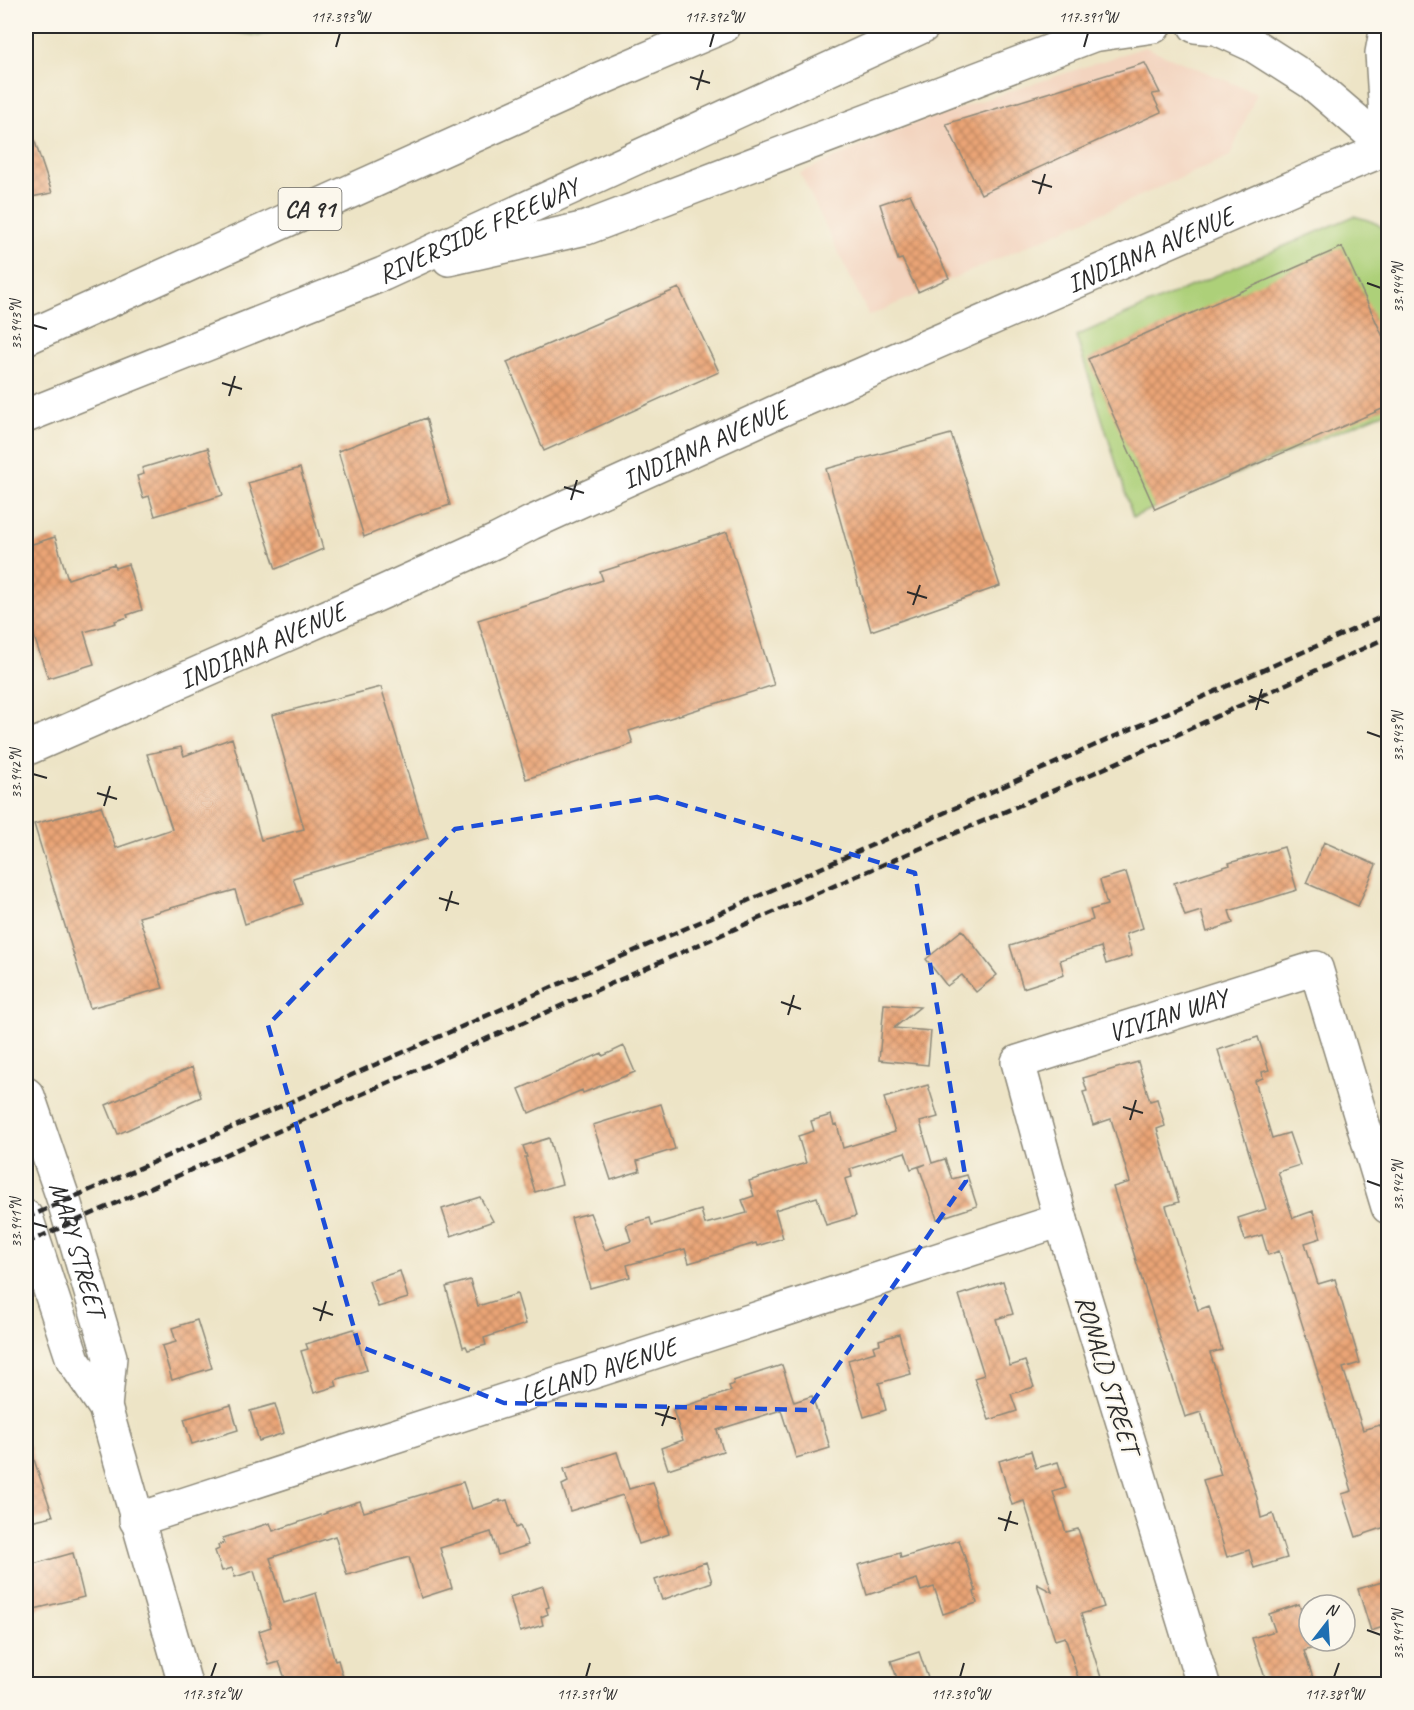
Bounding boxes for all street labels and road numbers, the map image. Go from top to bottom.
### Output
street label: RIVERSIDE FREEWAY [373,169,588,291]
road number: CA 91 [278,188,342,230]
street label: INDIANA AVENUE [1062,198,1242,301]
street label: INDIANA AVENUE [617,391,796,497]
street label: INDIANA AVENUE [174,593,354,697]
street label: VIVIAN WAY [1104,980,1235,1049]
street label: MARY STREET [42,1177,115,1326]
street label: RONALD STREET [1068,1291,1149,1463]
street label: LELAND AVENUE [516,1329,684,1411]

